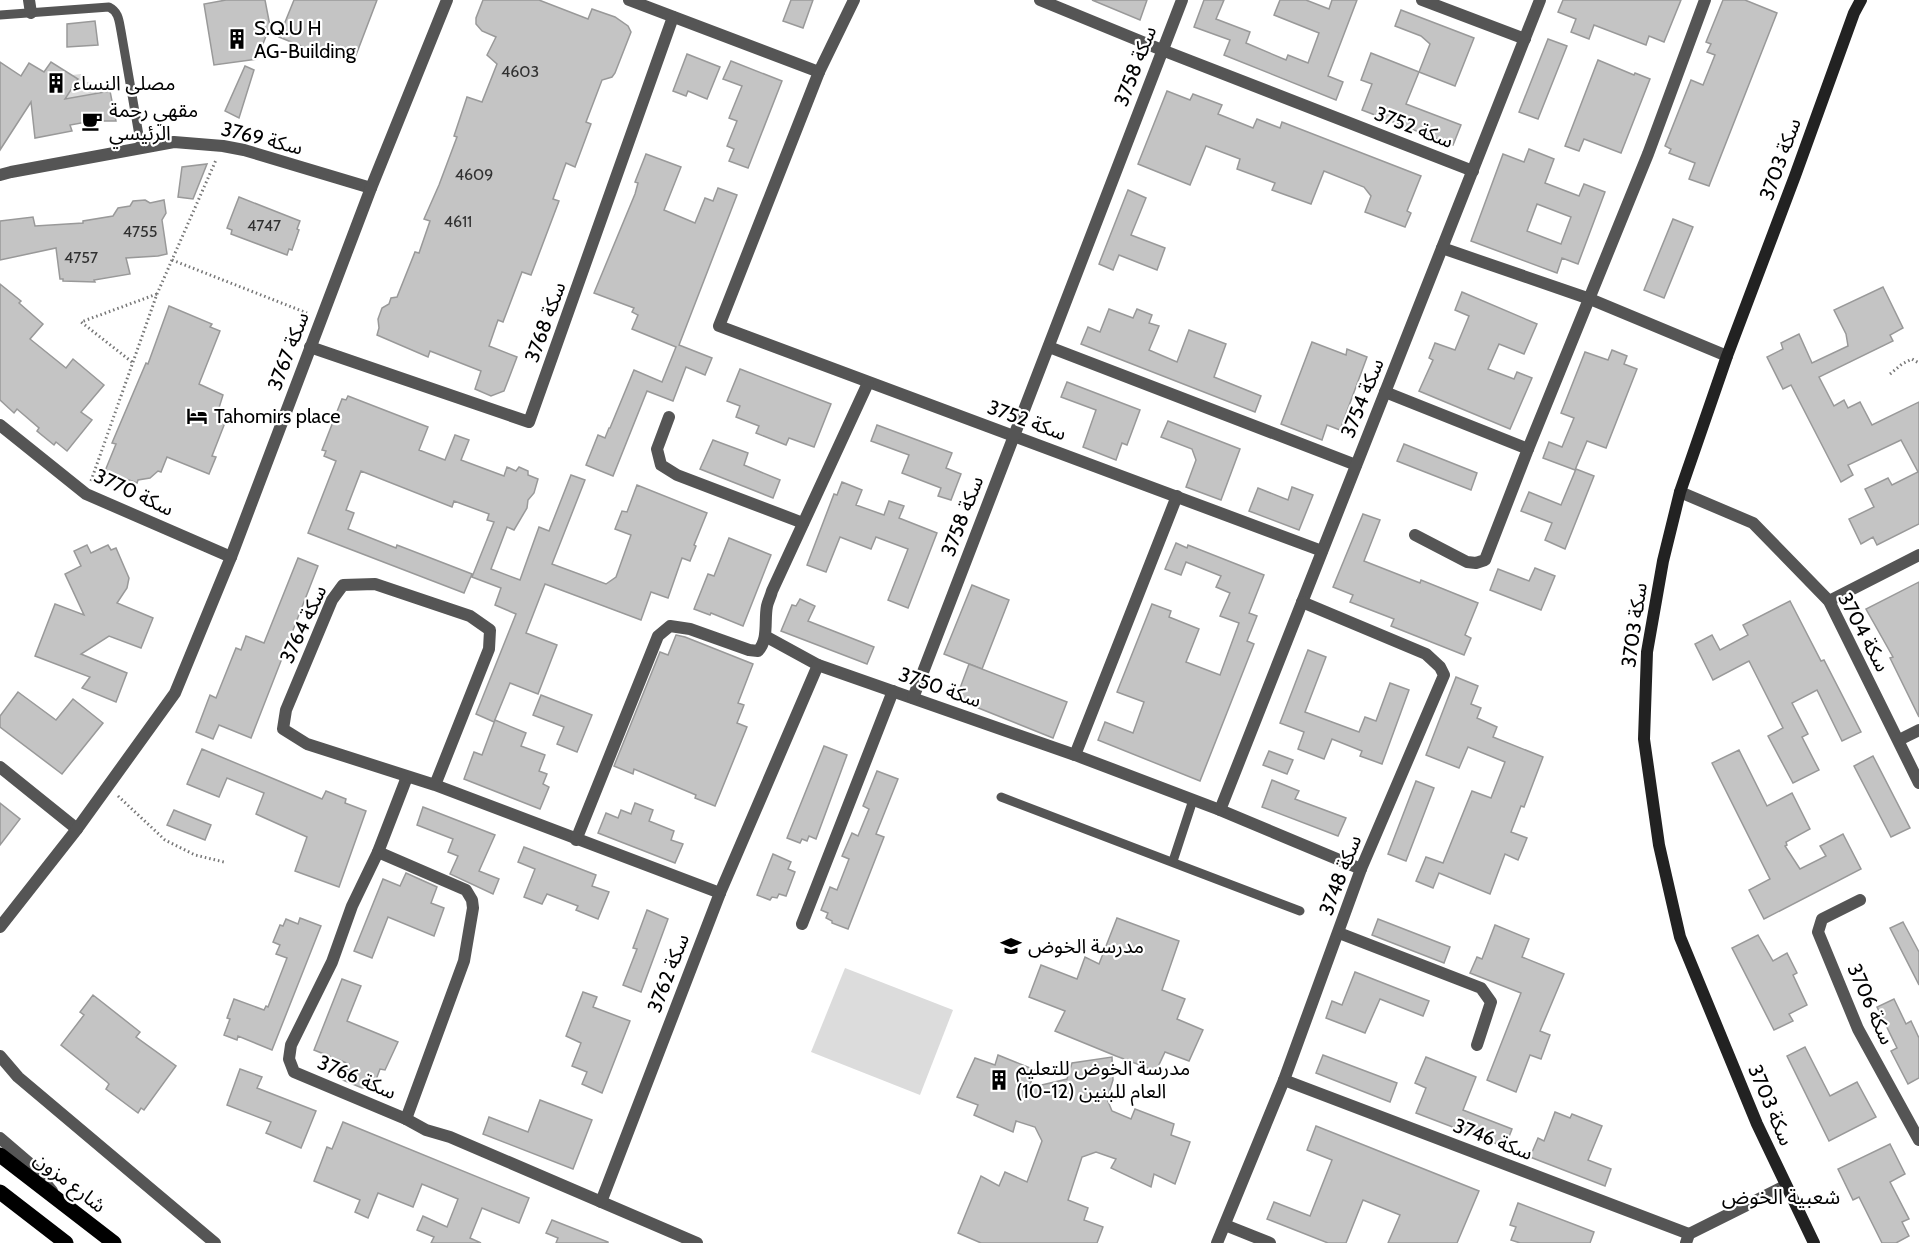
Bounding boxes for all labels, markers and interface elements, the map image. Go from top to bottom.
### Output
place label: S.Q.U H AG-Building [254,16,357,63]
street label: سكة 3758 [1109,23,1161,109]
building icon: S.Q.U H AG-Building [225,27,249,51]
house number: 4603 [501,62,539,81]
building icon: مصلى النساء [44,71,68,95]
place label: مصلى النساء [73,71,176,95]
place label: مقهي رحمة الرئيسي [109,98,198,149]
street label: سكة 3752 [1371,101,1457,153]
cafe icon: مقهي رحمة الرئيسي [80,109,104,133]
street label: سكة 3703 [1754,115,1806,203]
street label: سكة 3769 [219,116,305,160]
house number: 4609 [455,165,493,184]
house number: 4611 [444,212,472,231]
house number: 4747 [247,216,281,235]
house number: 4755 [123,222,157,241]
house number: 4757 [64,248,98,267]
street label: سكة 3768 [519,278,571,366]
street label: سكة 3767 [262,309,314,393]
street label: سكة 3754 [1335,355,1389,441]
street label: سكة 3752 [984,395,1070,445]
hotel icon: Tahomirs place [185,404,209,428]
place label: Tahomirs place [214,404,340,428]
street label: سكة 3770 [91,463,177,521]
street label: سكة 3758 [936,473,988,559]
street label: سكة 3764 [275,581,331,667]
street label: سكة 3703 [1616,581,1652,669]
street label: سكة 3704 [1833,588,1895,676]
street label: سكة 3750 [896,662,984,712]
street label: سكة 3748 [1314,832,1366,918]
street label: سكة 3762 [642,930,694,1016]
school or university icon: مدرسة الخوض [999,934,1023,958]
place label: مدرسة الخوض [1028,934,1144,958]
street label: سكة 3706 [1843,960,1899,1048]
street label: سكة 3766 [314,1050,400,1104]
place label: مدرسة الخوض للتعليم العام للبنين (12-10) [1016,1056,1190,1106]
street label: سكة 3703 [1743,1061,1799,1149]
building icon: مدرسة الخوض للتعليم العام للبنين (12-10) [987,1068,1011,1092]
street label: سكة 3746 [1450,1113,1536,1165]
street label: شارع مزون [27,1147,111,1220]
district label: شعبية الخوض [1722,1184,1840,1209]

